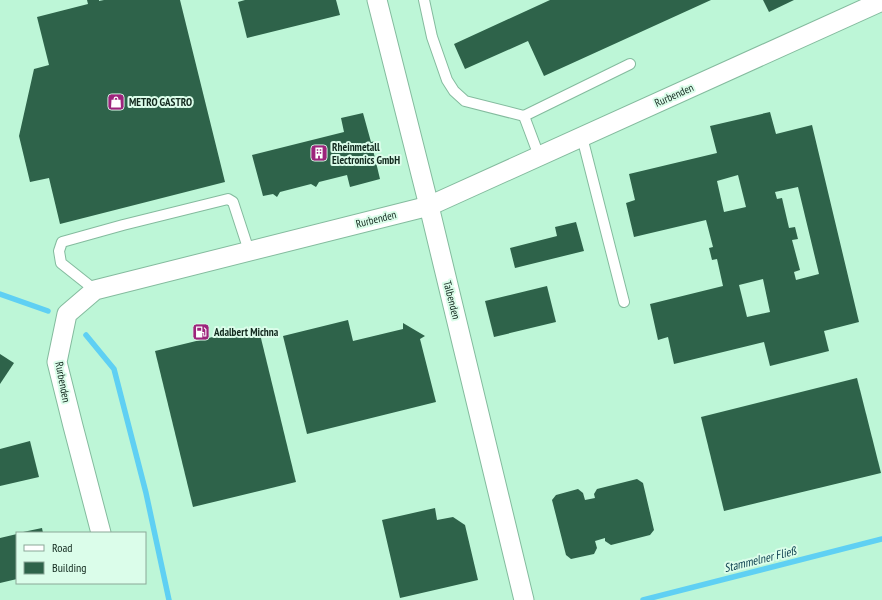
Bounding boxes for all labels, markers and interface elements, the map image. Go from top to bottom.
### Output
street label: Rurbenden [652,80,696,110]
shop icon: METRO GASTRO [106,92,126,112]
place label: METRO GASTRO [129,95,192,109]
place label: Rheinmetall Electronics GmbH [332,140,400,167]
building icon: Rheinmetall Electronics GmbH [309,143,329,163]
street label: Rurbenden [354,207,398,231]
street label: Talbenden [440,279,464,321]
fuel station icon: Adalbert Michna [191,322,211,342]
place label: Adalbert Michna [213,325,279,339]
street label: Rurbenden [52,360,74,404]
legend [16,532,146,584]
text: Road [52,540,72,555]
water label: Stammelner Fließ [722,543,799,575]
text: Building [52,560,87,575]

